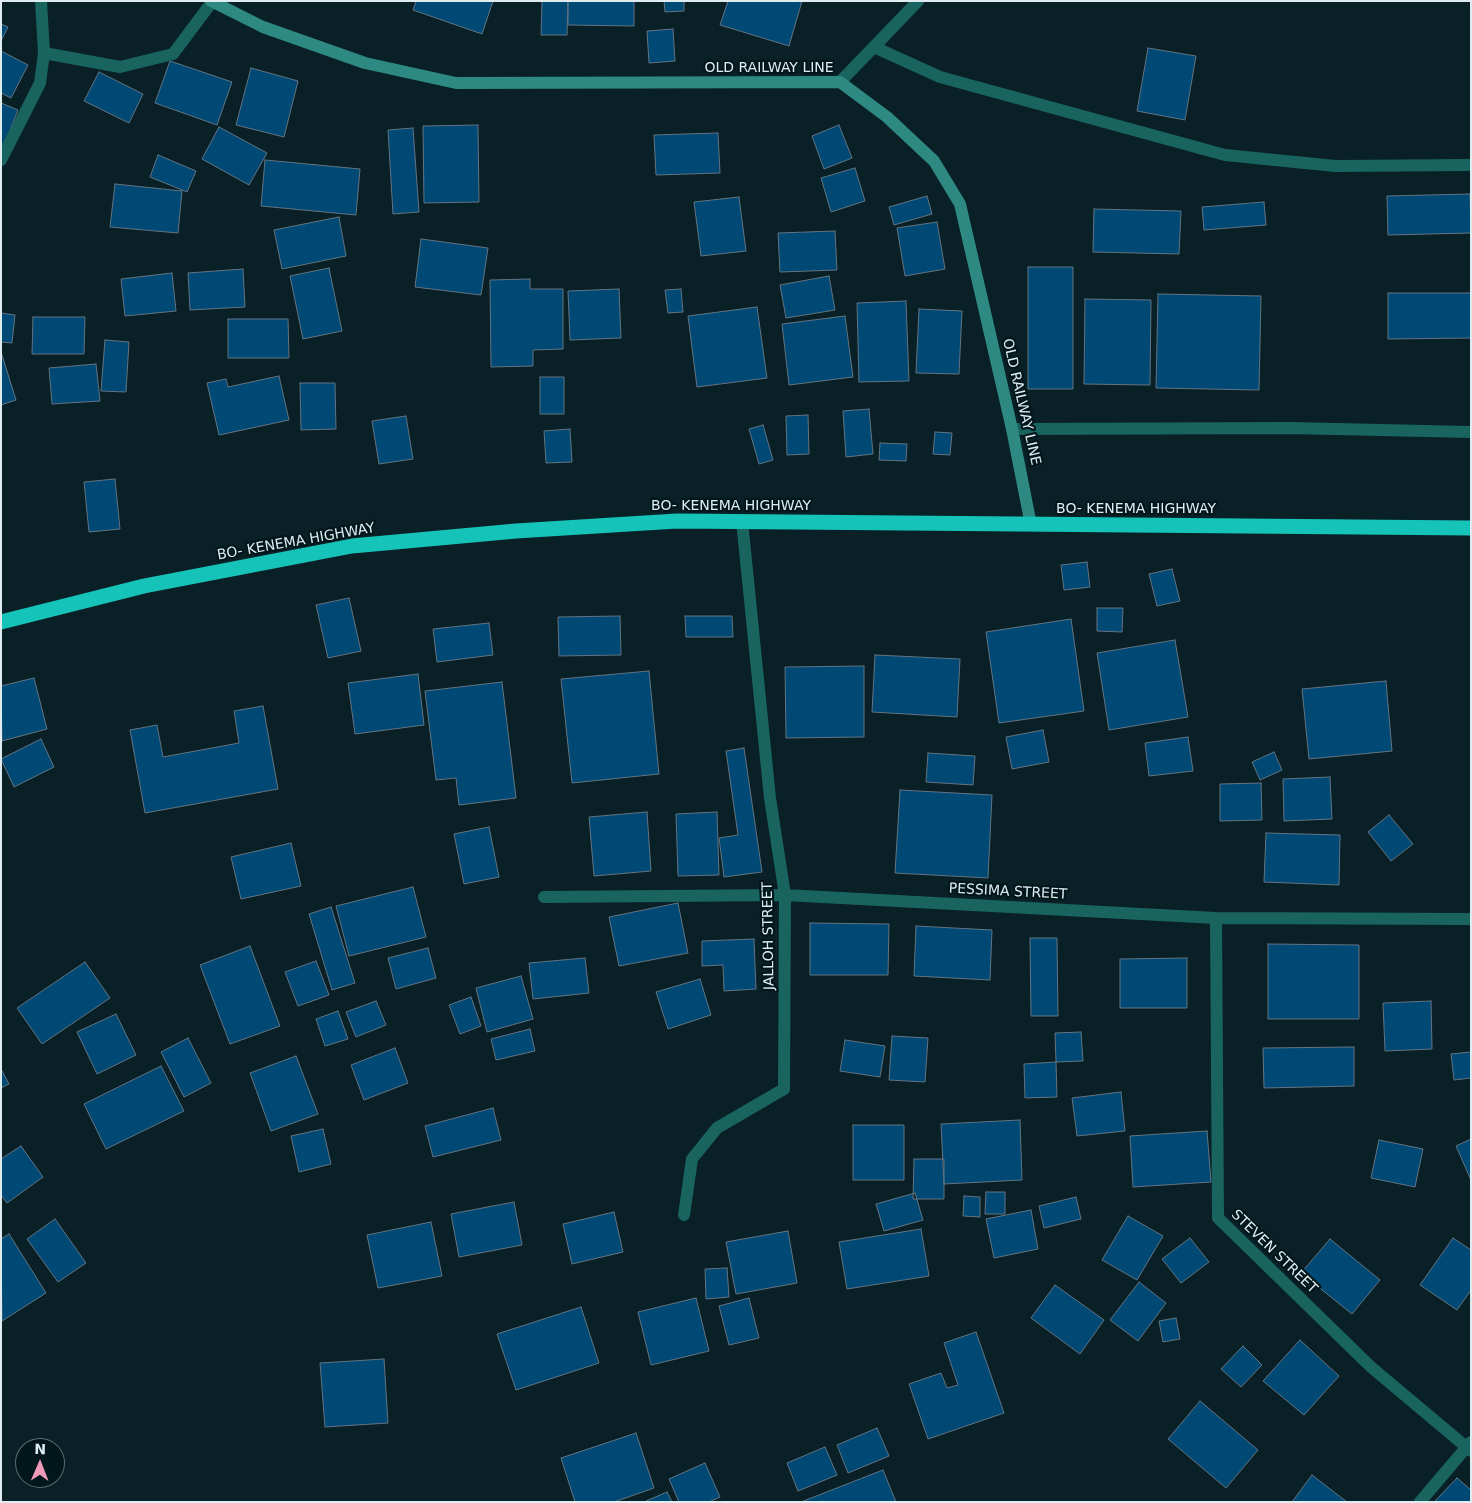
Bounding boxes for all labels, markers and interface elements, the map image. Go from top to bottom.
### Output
street label: OLD RAILWAY LINE [704,60,834,76]
street label: OLD RAILWAY LINE [998,337,1044,467]
street label: BO- KENEMA HIGHWAY [651,498,811,514]
street label: BO- KENEMA HIGHWAY [1056,501,1216,517]
street label: BO- KENEMA HIGHWAY [216,520,376,564]
street label: PESSIMA STREET [948,881,1068,903]
street label: JALLOH STREET [760,882,778,990]
street label: STEVEN STREET [1228,1207,1320,1297]
north arrow [15,1438,65,1488]
text: N [34,1441,46,1457]

